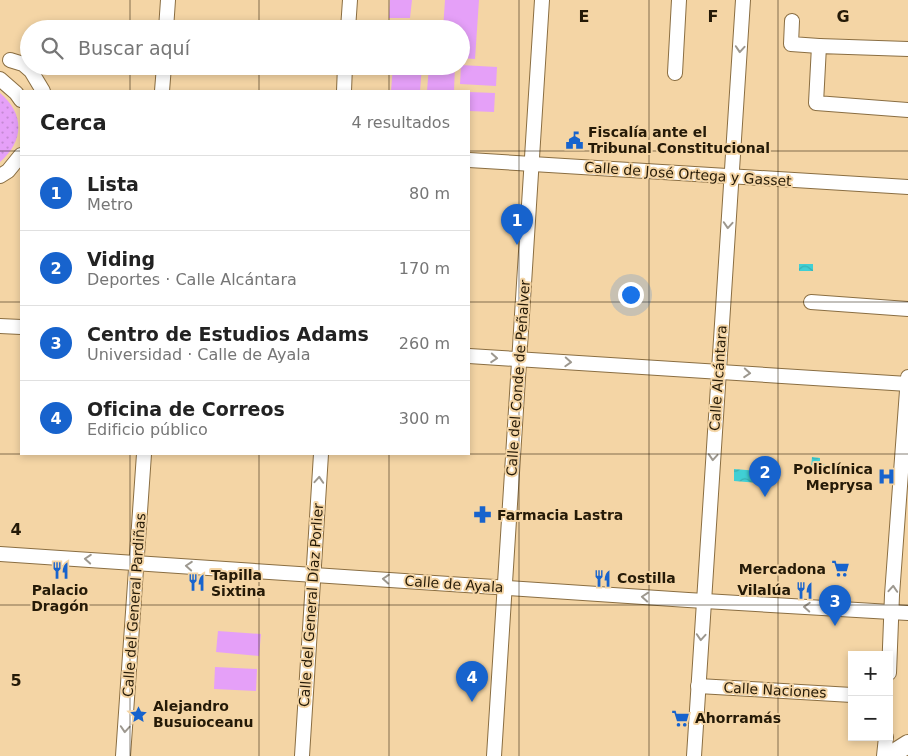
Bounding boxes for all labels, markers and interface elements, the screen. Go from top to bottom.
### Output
text: E [579,7,589,26]
text: F [708,7,718,26]
text: G [836,7,850,26]
search box [20,20,470,75]
icon: search [38,34,66,62]
text: Buscar aquí [78,37,190,59]
one-way arrow [734,45,745,53]
text: Cerca [40,111,107,135]
text: 4 resultados [351,113,450,132]
place label: Fiscalía ante el Tribunal Constitucional [588,124,770,156]
public building icon: Fiscalía ante el Tribunal Constitucional [564,130,584,150]
street label: Calle de José Ortega y Gasset [584,159,793,189]
text: Lista [87,173,139,195]
text: 1 [50,184,62,203]
text: 80 m [409,184,450,203]
text: Metro [87,195,133,214]
pin: 1 [501,204,533,245]
one-way arrow [723,221,734,229]
text: Viding [87,248,155,270]
text: 2 [50,259,62,278]
text: 170 m [399,259,450,278]
text: Deportes · Calle Alcántara [87,270,297,289]
street label: Calle del Conde de Peñalver [503,279,533,477]
your location [618,282,644,308]
text: Centro de Estudios Adams [87,323,369,345]
street label: Calle Alcántara [706,324,730,432]
text: 3 [50,334,62,353]
text: 260 m [399,334,450,353]
text: Universidad · Calle de Ayala [87,345,311,364]
one-way arrow [490,352,498,363]
one-way arrow [564,357,572,368]
one-way arrow [744,367,752,378]
text: Oficina de Correos [87,398,285,420]
text: 4 [50,409,62,428]
text: 300 m [399,409,450,428]
text: Edificio público [87,420,208,439]
one-way arrow [708,453,719,461]
pin: 2 [749,456,781,497]
place label: Policlínica Meprysa [793,461,873,493]
hospital icon: Policlínica Meprysa [877,467,897,487]
one-way arrow [314,476,325,484]
street label: Calle del General Díaz Porlier [296,502,326,707]
pharmacy icon: Farmacia Lastra [473,505,493,525]
place label: Farmacia Lastra [497,507,623,523]
street label: Calle del General Pardiñas [120,513,148,697]
text: 4 [10,520,22,539]
one-way arrow [84,554,92,565]
supermarket icon: Mercadona [830,559,850,579]
restaurant icon: Palacio Dragón [50,560,70,580]
one-way arrow [185,561,193,572]
place label: Mercadona [739,561,826,577]
place label: Tapilla Sixtina [211,567,266,599]
restaurant icon: Costilla [593,568,613,588]
place label: Costilla [617,570,676,586]
restaurant icon: Tapilla Sixtina [187,573,207,593]
street label: Calle de Ayala [404,573,504,595]
one-way arrow [382,574,390,585]
restaurant icon: Vilalúa [795,580,815,600]
place label: Palacio Dragón [31,582,89,614]
place label: Vilalúa [737,582,791,598]
pin: 3 [819,585,851,626]
one-way arrow [887,585,898,593]
one-way arrow [640,591,648,602]
one-way arrow [803,601,811,612]
one-way arrow [696,633,707,641]
map controls [848,651,893,741]
button: + [848,651,893,696]
pin: 4 [456,661,488,702]
text: 5 [10,671,22,690]
street label: Calle Naciones [723,679,827,701]
button: − [848,696,893,741]
place label: Alejandro Busuioceanu [153,698,254,730]
place icon: Alejandro Busuioceanu [129,704,149,724]
supermarket icon: Ahorramás [671,708,691,728]
place label: Ahorramás [695,710,781,726]
one-way arrow [120,726,131,734]

